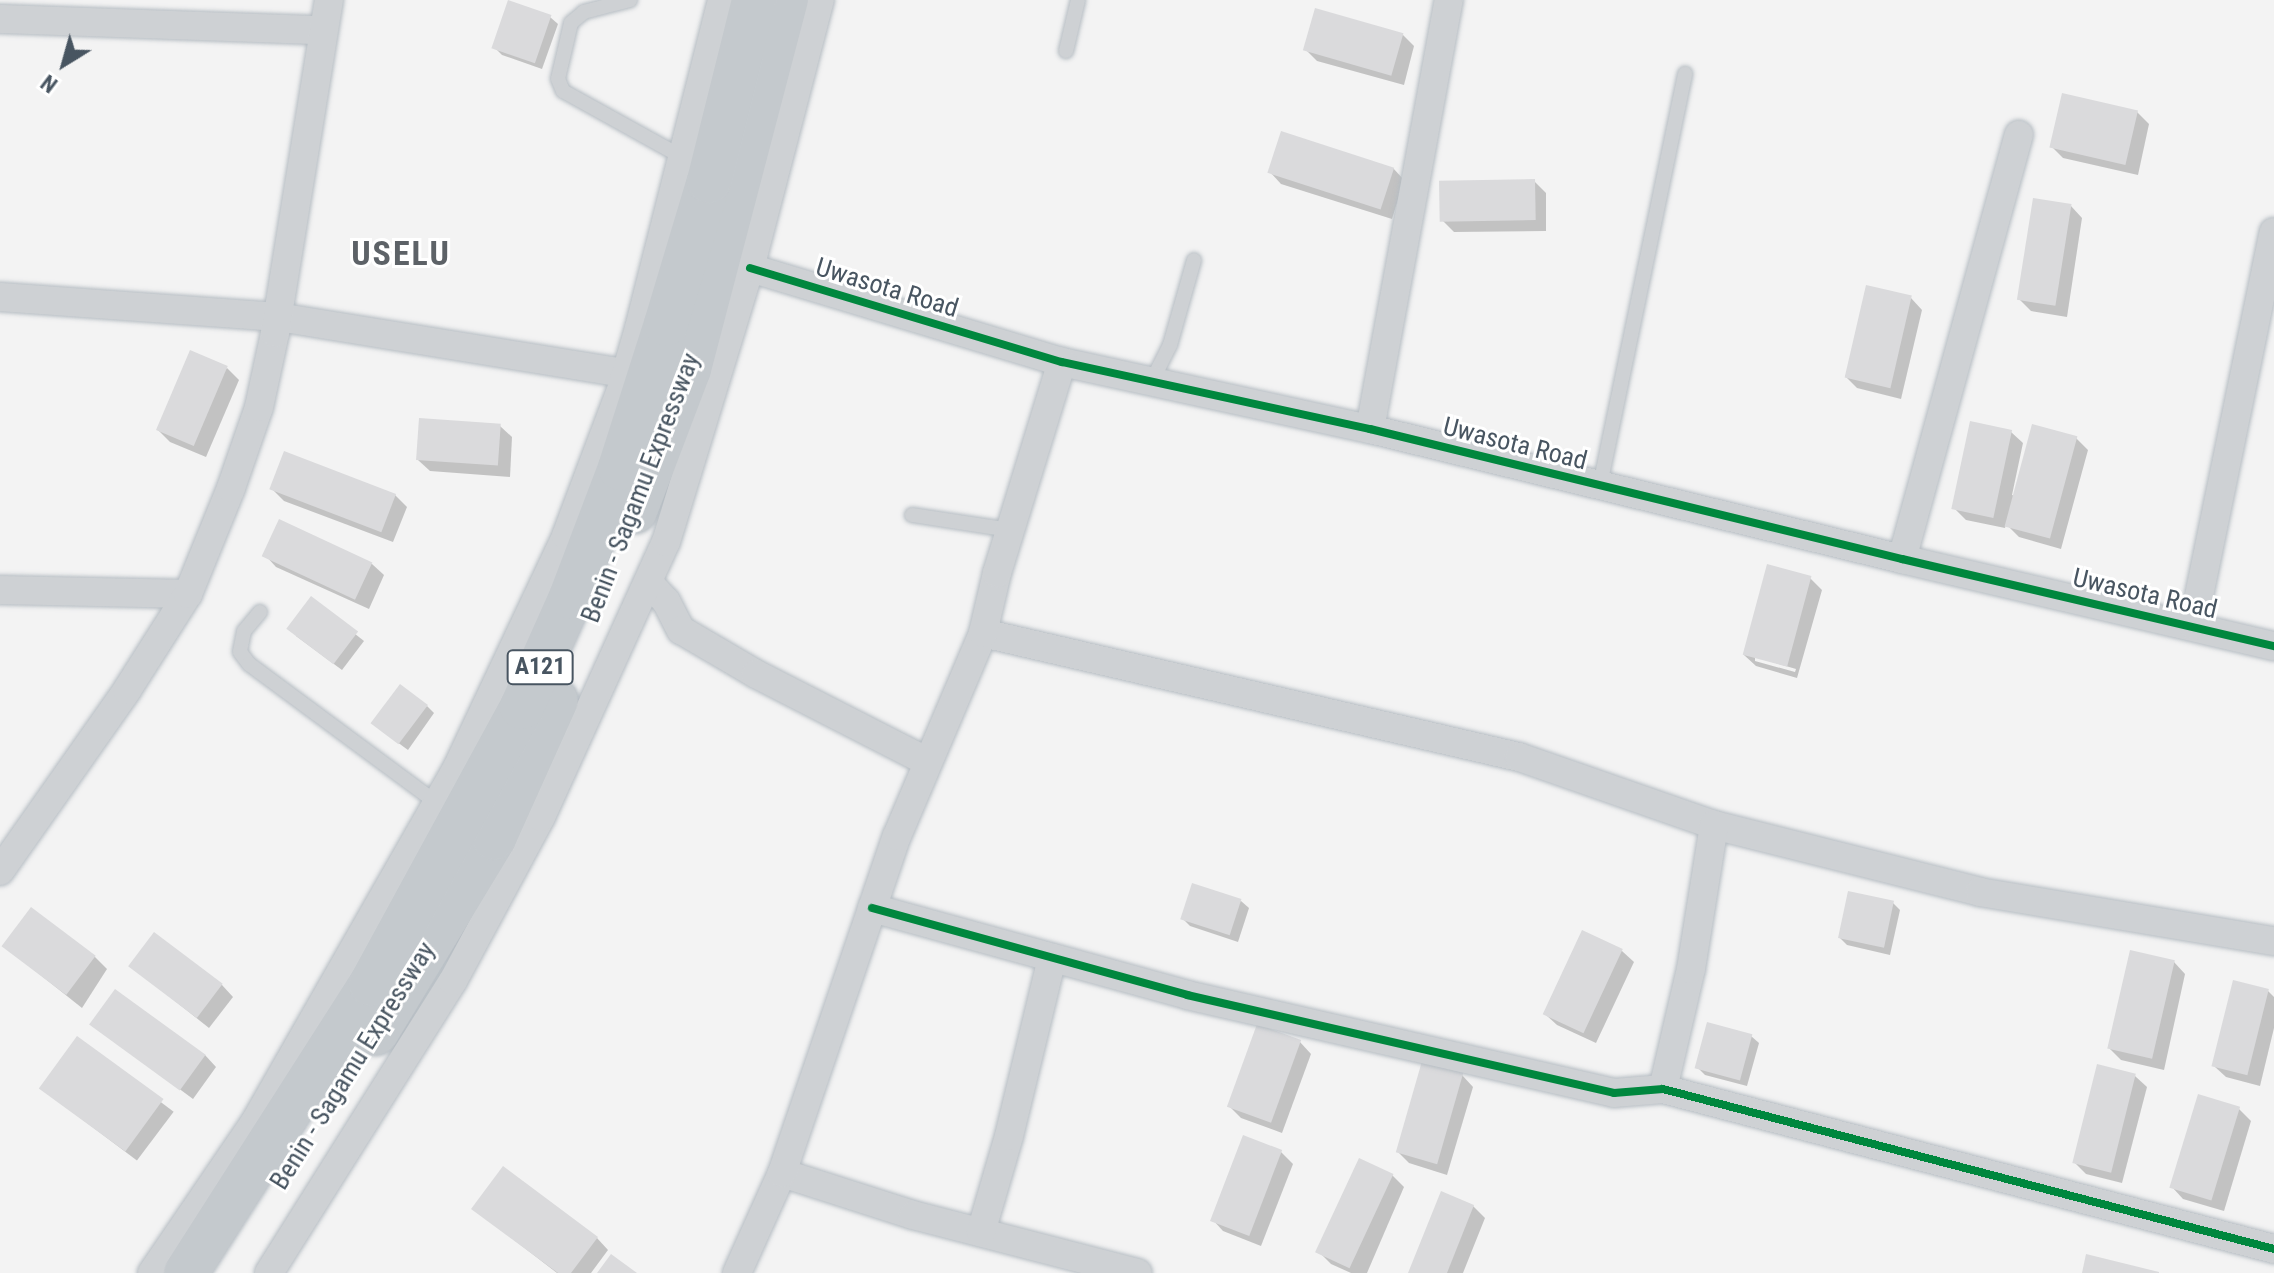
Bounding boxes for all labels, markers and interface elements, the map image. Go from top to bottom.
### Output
north arrow [24,24,104,104]
text: N [36,70,62,98]
district label: USELU [351,234,451,274]
street label: Uwasota Road [812,252,962,324]
street label: Benin - Sagamu Expressway [575,349,707,627]
street label: Uwasota Road [1440,411,1590,477]
street label: Uwasota Road [2070,562,2220,626]
road number: A121 [506,647,574,687]
street label: Benin - Sagamu Expressway [264,936,442,1196]

